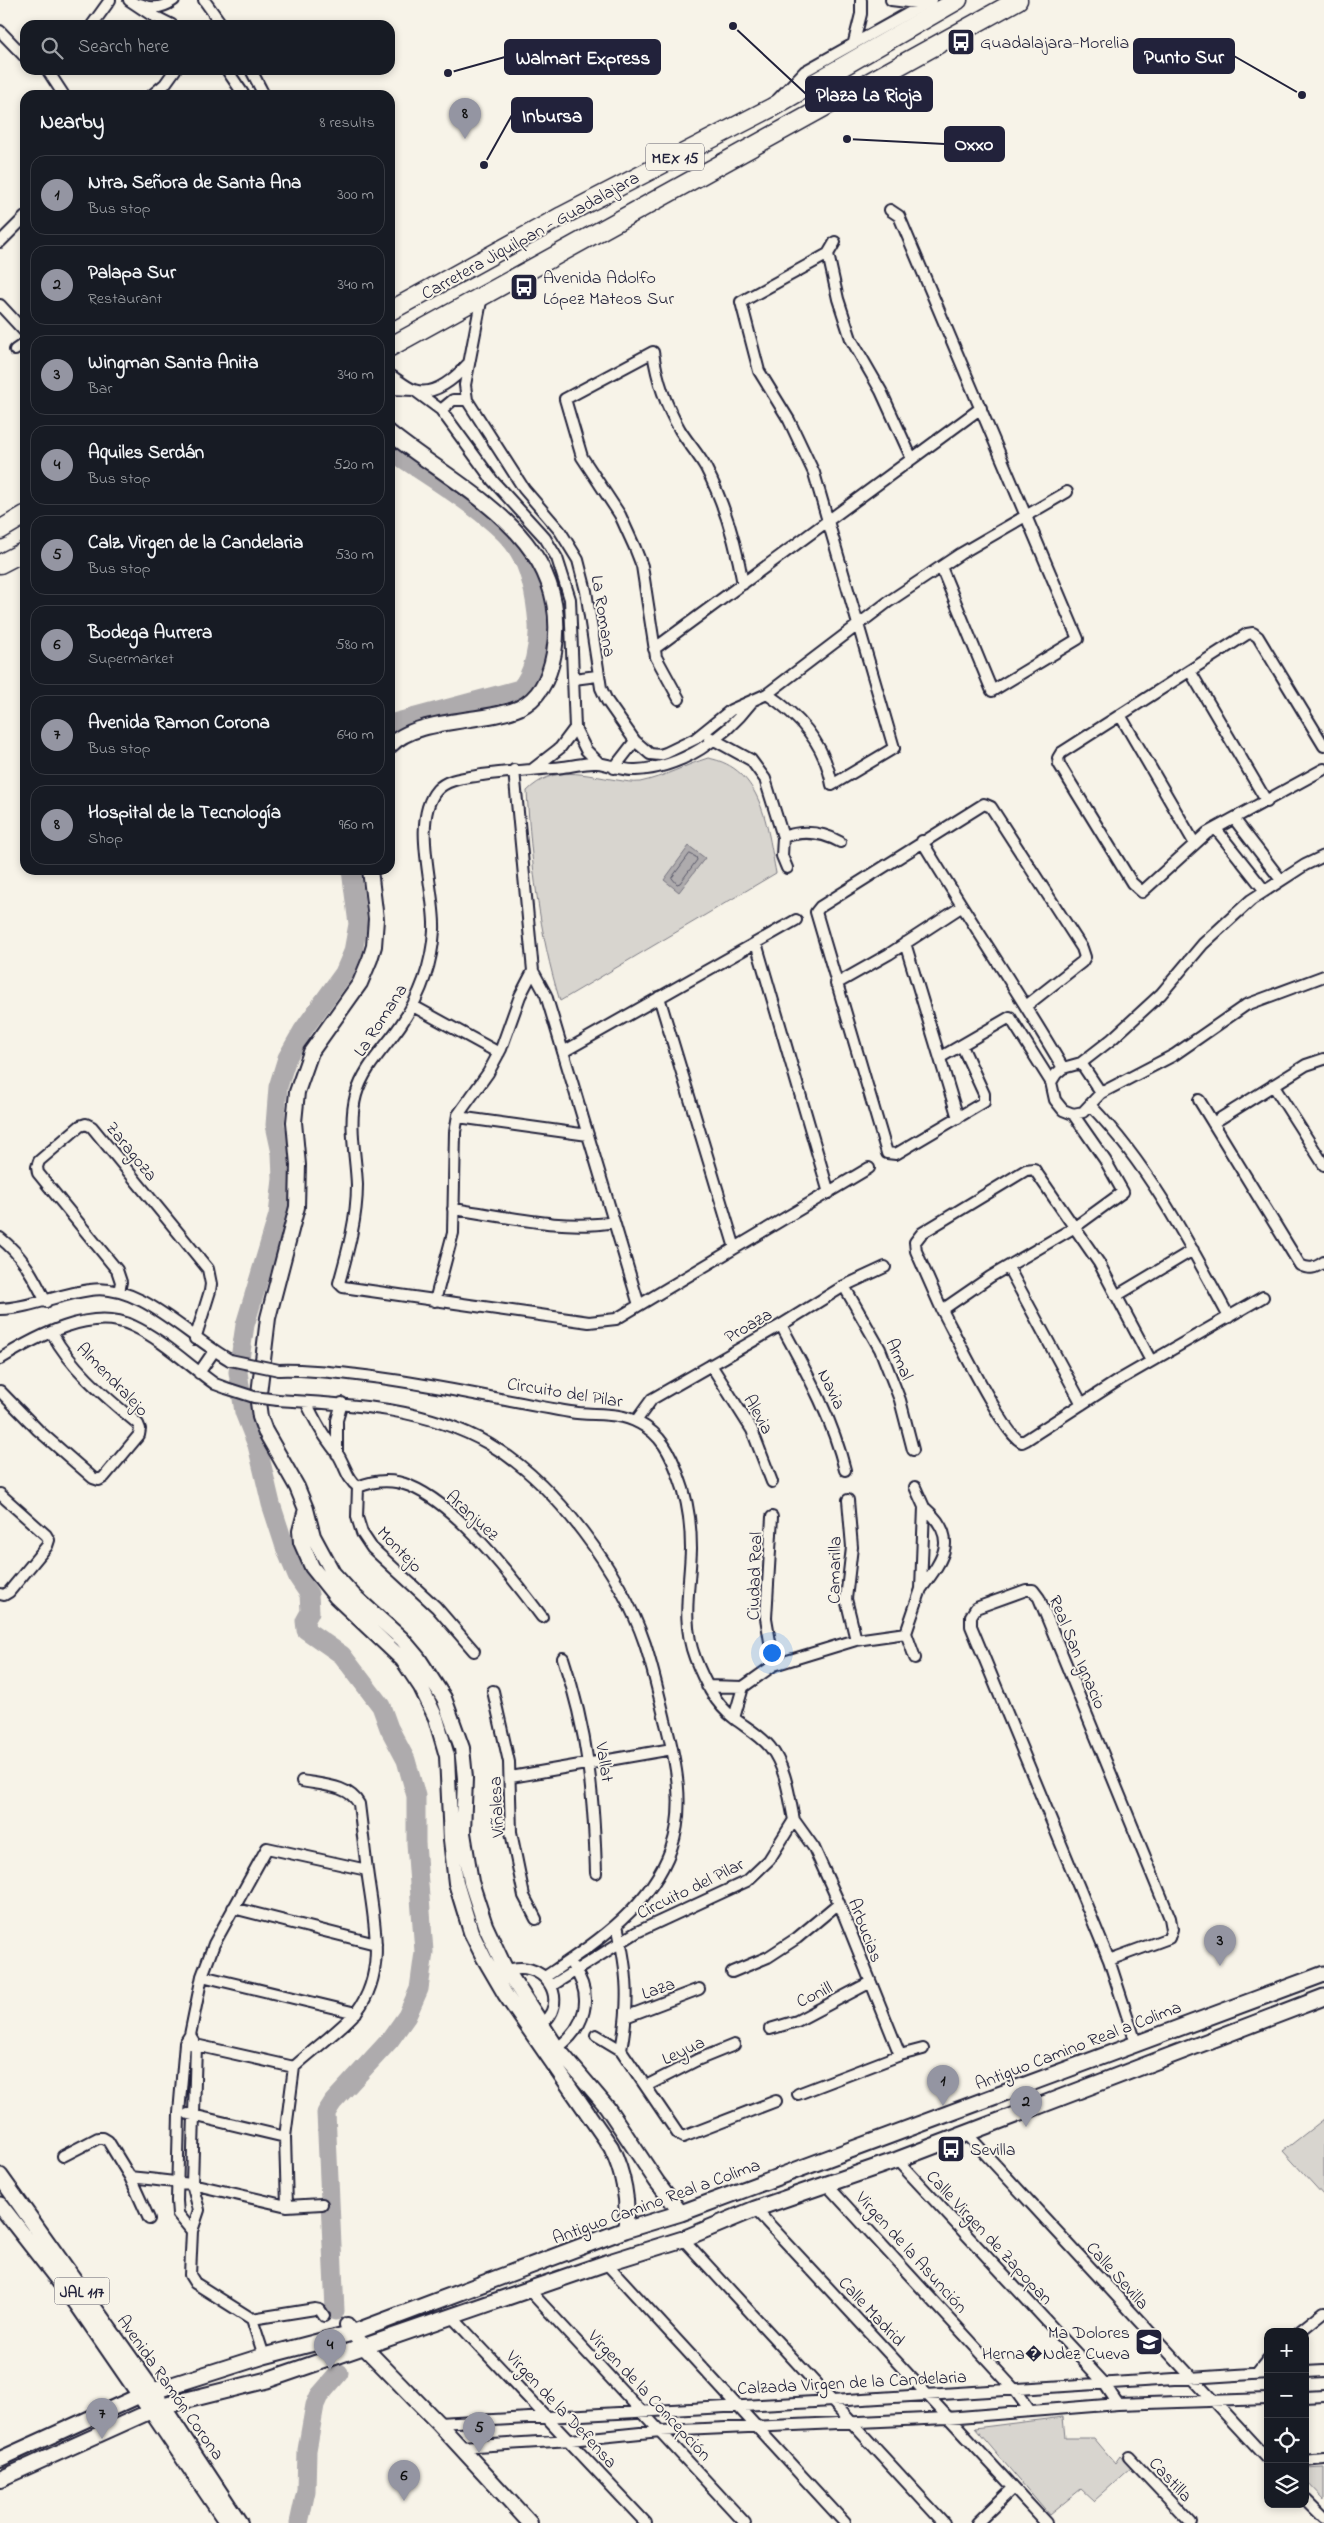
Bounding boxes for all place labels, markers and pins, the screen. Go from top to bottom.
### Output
bus stop icon: Guadalajara-Morelia [946,27,976,57]
place label: Guadalajara-Morelia [980,31,1129,57]
callout: Punto Sur [1134,39,1234,73]
callout: Walmart Express [505,40,660,74]
callout: Plaza La Rioja [806,77,932,111]
pin: 8 [449,98,481,139]
callout: Inbursa [512,98,592,132]
callout: Oxxo [945,127,1004,161]
place label: Avenida Adolfo López Mateos Sur [543,266,674,313]
bus stop icon: Avenida Adolfo López Mateos Sur [509,272,539,302]
pin: 3 [1204,1925,1236,1966]
pin: 1 [927,2065,959,2106]
pin: 2 [1010,2086,1042,2127]
bus stop icon: Sevilla [936,2134,966,2164]
place label: Sevilla [970,2138,1016,2164]
place label: Ma Dolores Herna�Ndez Cueva [982,2321,1130,2368]
school or university icon: Ma Dolores Herna�Ndez Cueva [1134,2327,1164,2357]
pin: 4 [314,2329,346,2370]
pin: 7 [86,2398,118,2439]
pin: 5 [463,2412,495,2453]
pin: 6 [388,2460,420,2501]

